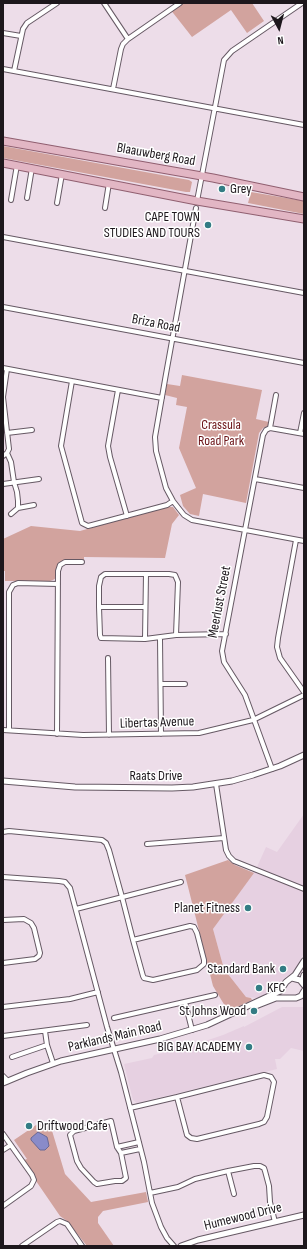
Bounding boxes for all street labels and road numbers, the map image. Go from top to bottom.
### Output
street label: Blaauwberg Road [115,140,197,170]
street label: Briza Road [130,311,182,337]
street label: Meerlust Street [205,565,235,639]
street label: Libertas Avenue [119,713,195,733]
street label: Raats Drive [130,768,182,784]
street label: Parklands Main Road [67,1018,163,1056]
street label: Humewood Drive [202,1199,284,1235]

